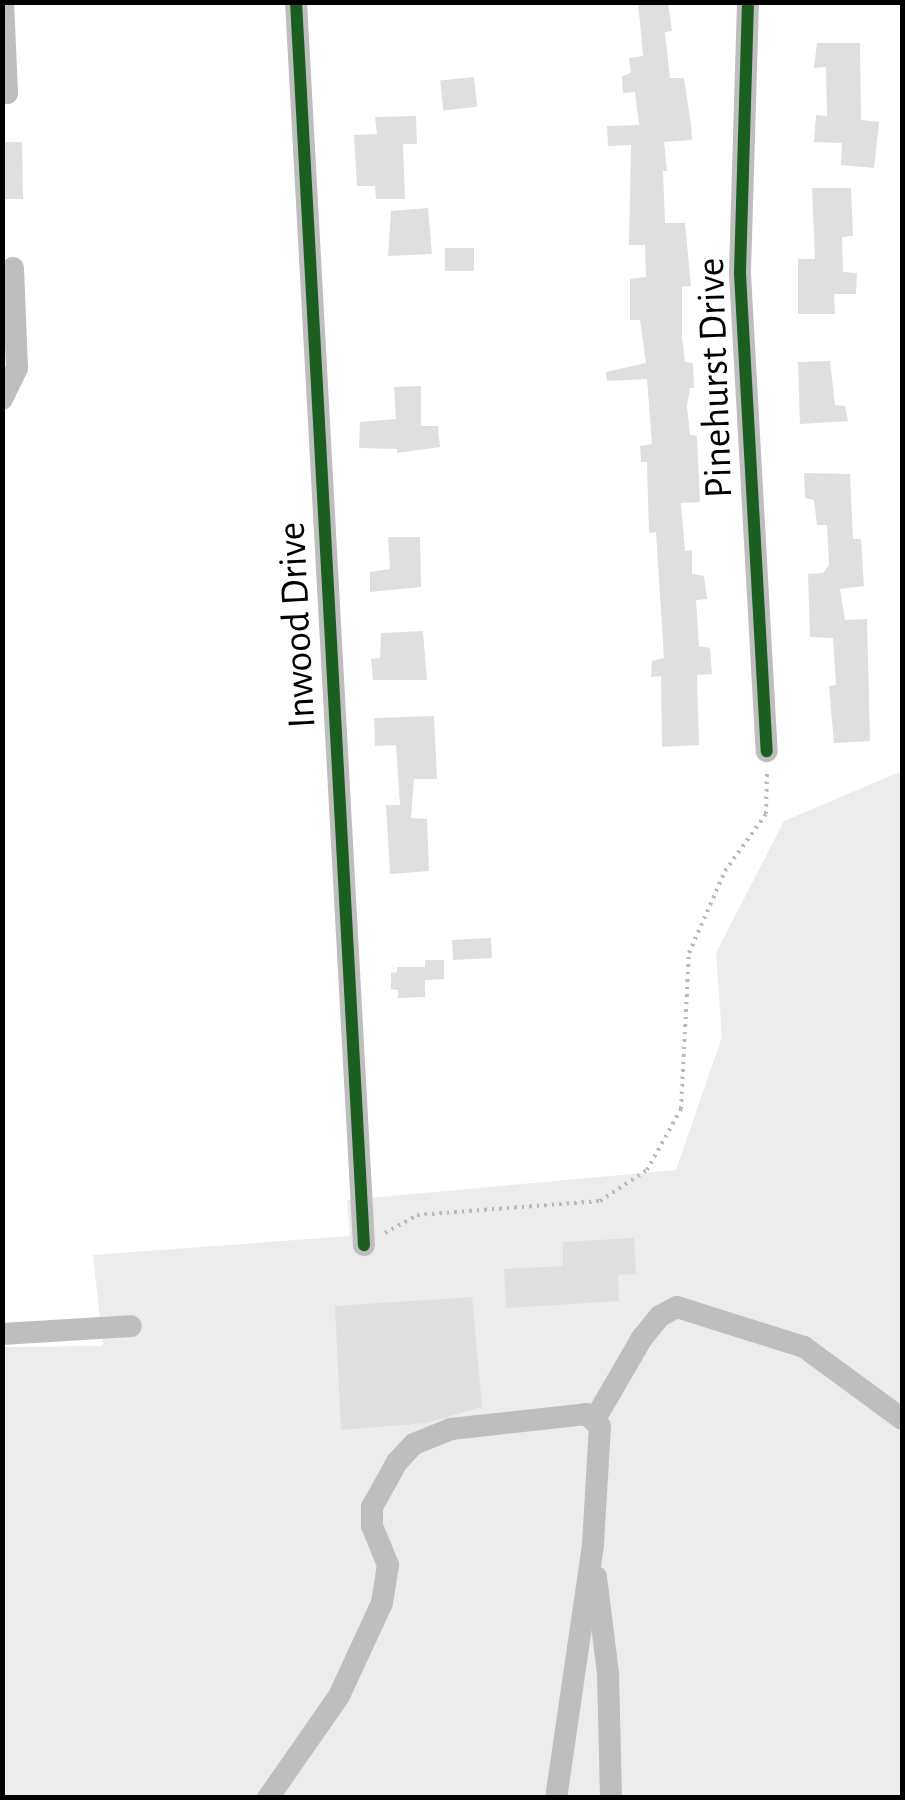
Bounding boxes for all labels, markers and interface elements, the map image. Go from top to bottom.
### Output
street label: Pinehurst Drive [687,257,743,499]
street label: Inwood Drive [268,521,326,729]

